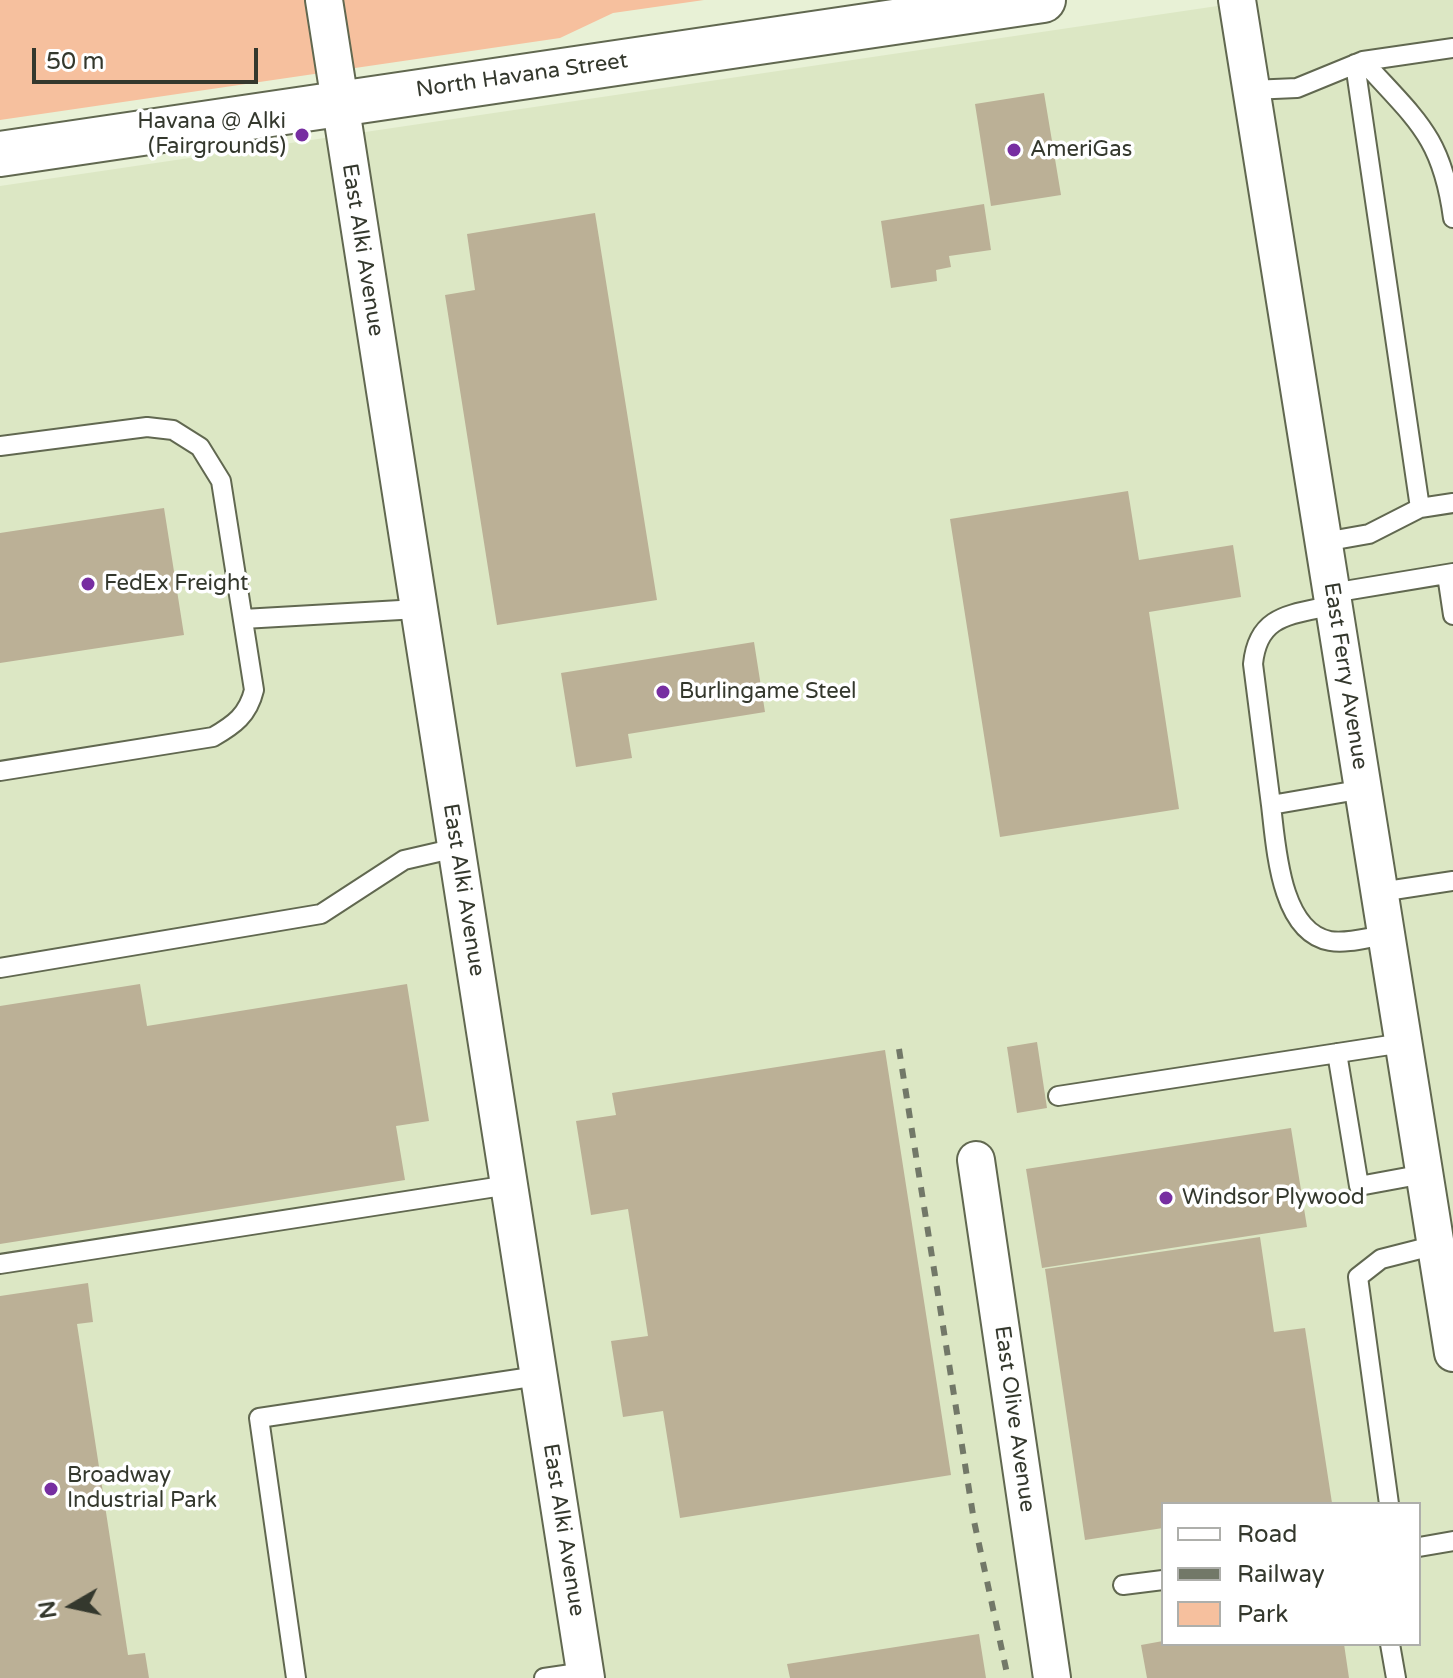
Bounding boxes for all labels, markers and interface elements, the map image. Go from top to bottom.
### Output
scale bar [36,32,262,82]
text: 50 m [46,47,104,76]
street label: North Havana Street [414,48,630,104]
place label: Havana @ Alki (Fairgrounds) [137,109,286,160]
marker: Havana @ Alki (Fairgrounds) [293,126,311,144]
place label: AmeriGas [1030,137,1132,163]
marker: AmeriGas [1005,141,1023,159]
street label: East Alki Avenue [335,162,389,338]
place label: FedEx Freight [104,571,248,597]
marker: FedEx Freight [79,575,97,593]
street label: East Ferry Avenue [1317,581,1373,771]
place label: Burlingame Steel [679,679,857,705]
marker: Burlingame Steel [654,683,672,701]
street label: East Alki Avenue [436,802,490,978]
place label: Windsor Plywood [1182,1185,1365,1211]
marker: Windsor Plywood [1157,1189,1175,1207]
street label: East Olive Avenue [988,1324,1040,1514]
street label: East Alki Avenue [536,1442,590,1618]
place label: Broadway Industrial Park [67,1463,217,1514]
marker: Broadway Industrial Park [42,1480,60,1498]
legend [1161,1502,1421,1646]
text: Road [1237,1520,1297,1549]
text: Railway [1237,1560,1325,1589]
north arrow [32,1566,112,1646]
text: N [34,1599,63,1621]
text: Park [1237,1600,1288,1629]

